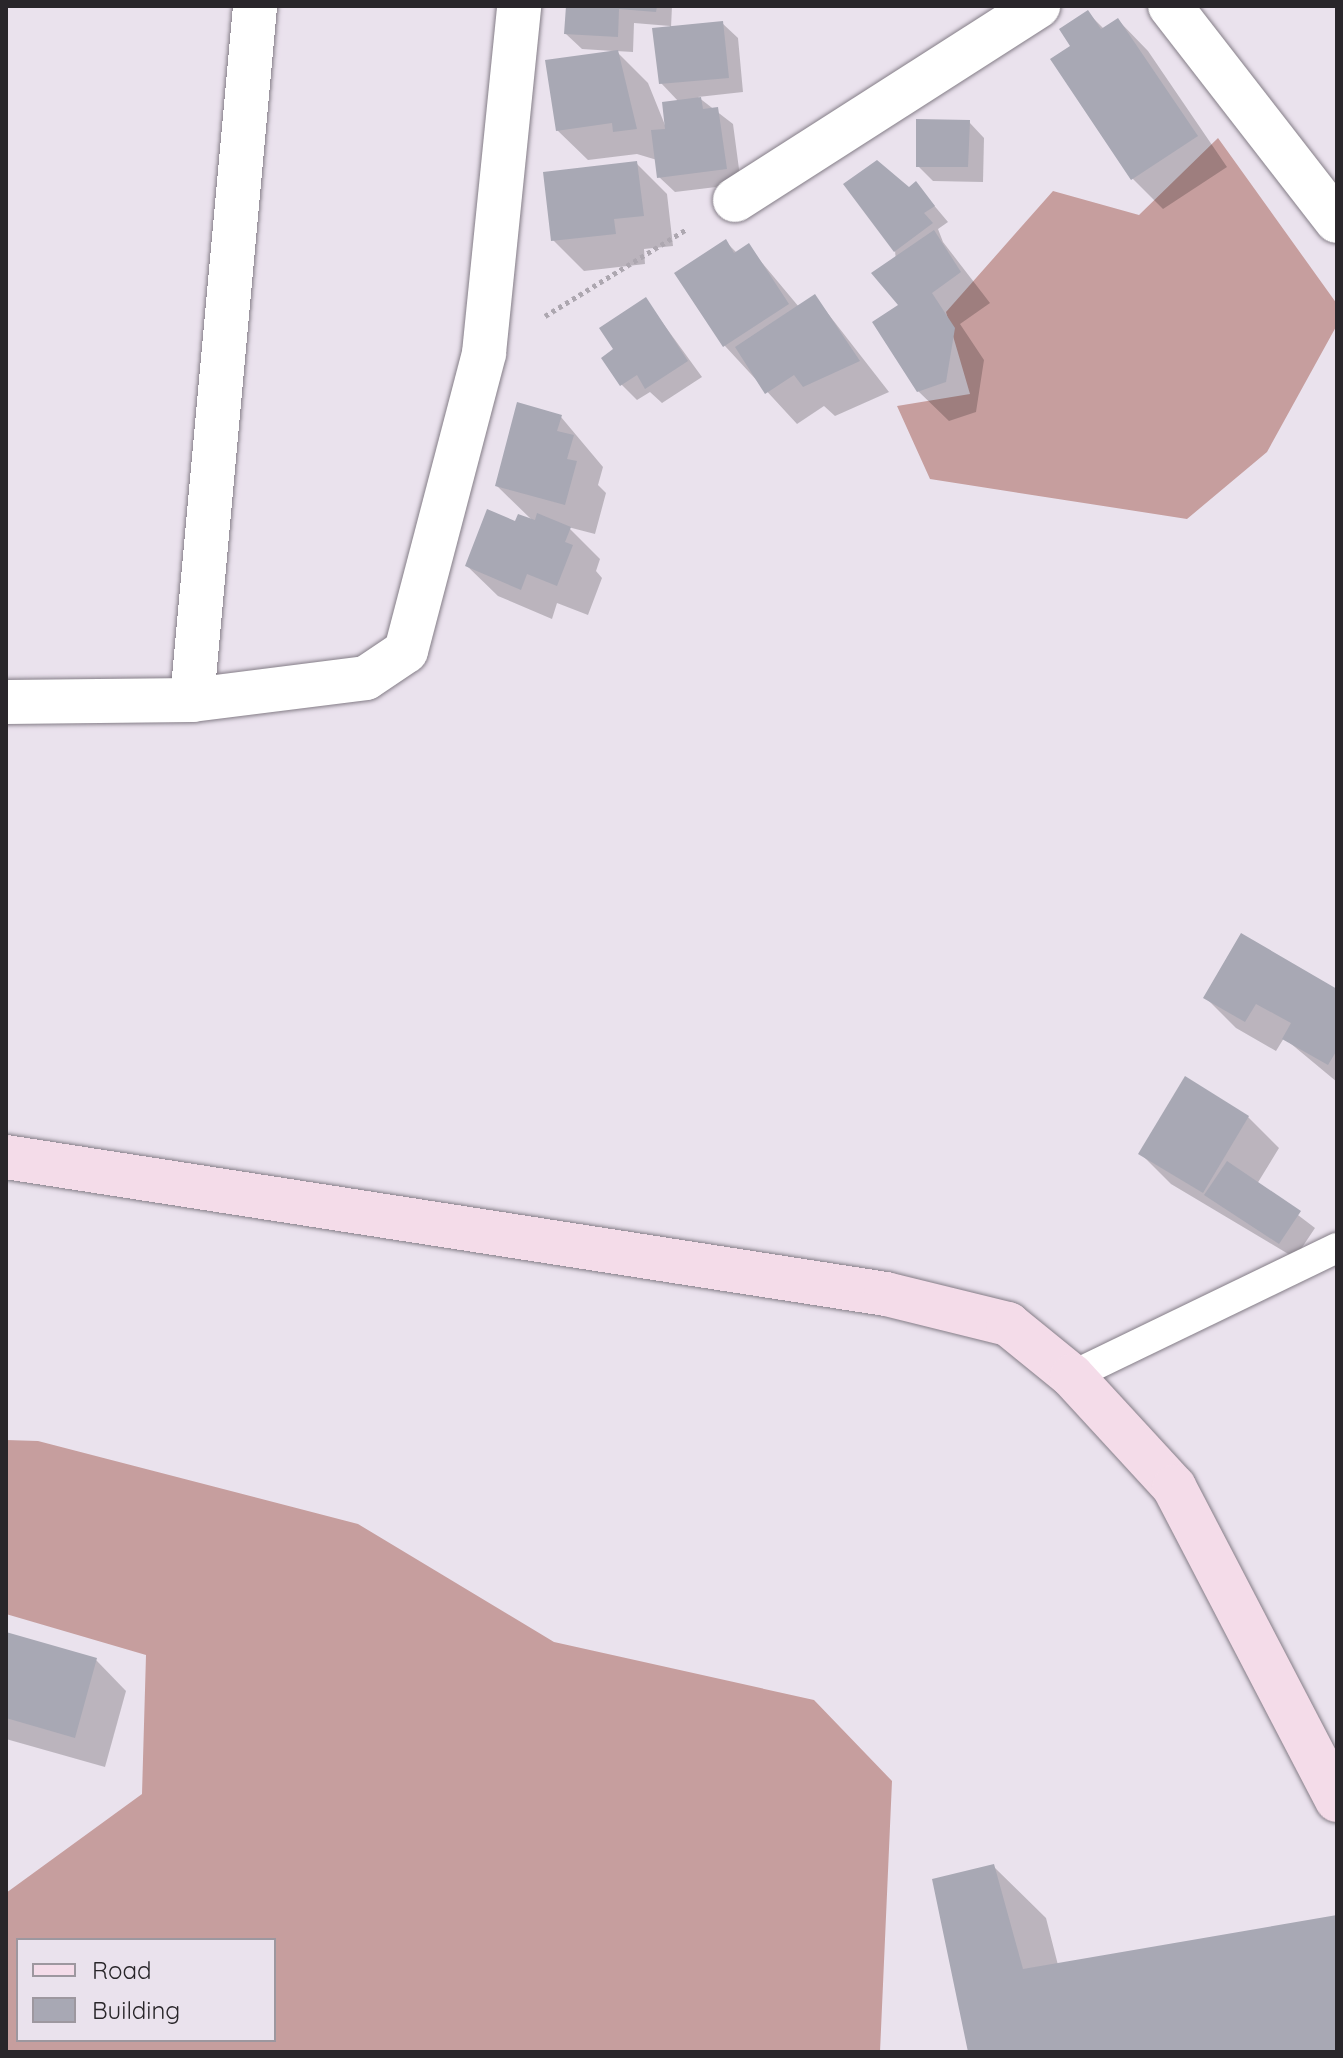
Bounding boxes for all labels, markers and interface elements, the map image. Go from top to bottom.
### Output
legend [16,1938,276,2042]
text: Road [92,1955,152,1985]
text: Building [92,1995,180,2025]

